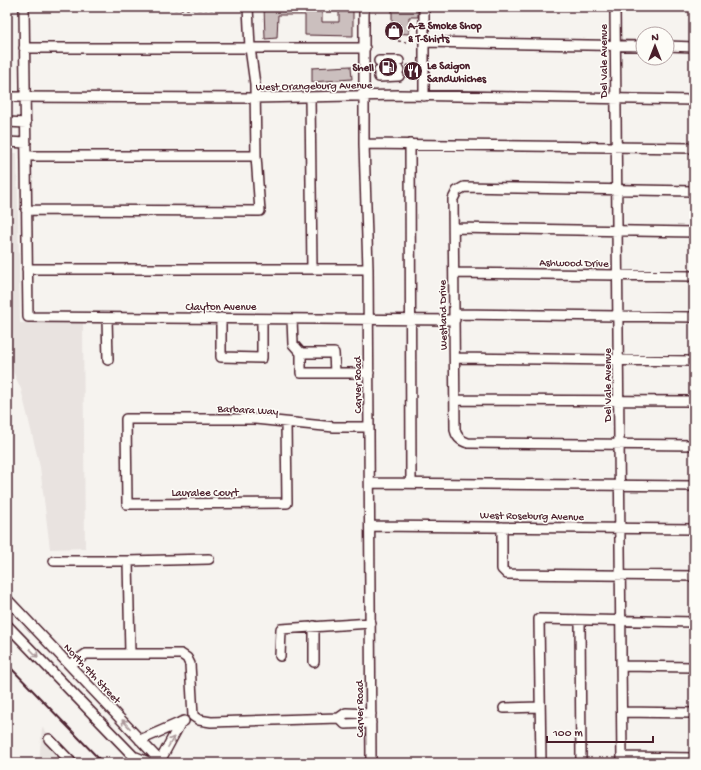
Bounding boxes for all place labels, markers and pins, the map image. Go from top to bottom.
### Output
shop icon: A-Z Smoke Shop & T-Shirts [383,20,405,42]
place label: A-Z Smoke Shop & T-Shirts [407,21,482,46]
fuel station icon: Shell [377,56,399,78]
restaurant icon: Le Saigon Sandwhiches [402,60,424,82]
place label: Le Saigon Sandwhiches [427,61,487,86]
place label: Shell [352,63,375,75]

